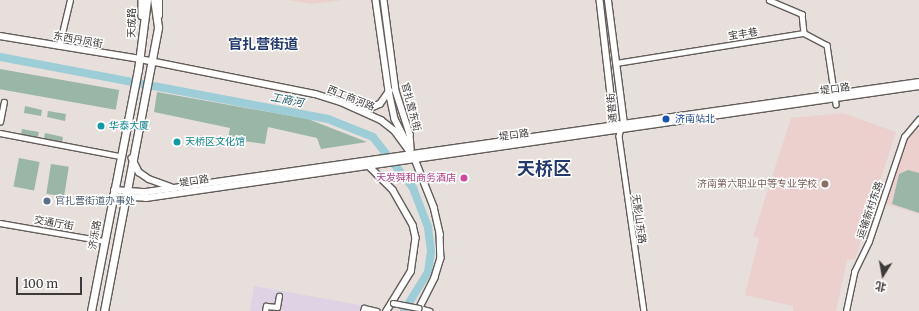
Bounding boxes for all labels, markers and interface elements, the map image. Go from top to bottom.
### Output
street label: 天成路 [126,8,138,38]
street label: 宝丰巷 [727,26,759,42]
street label: 东西丹凤街 [52,30,104,50]
district label: 官扎营街道 [228,36,298,52]
street label: 官扎营东街 [399,81,423,133]
street label: 堤口路 [819,81,851,97]
street label: 西工商河路 [326,83,376,113]
water label: 工商河 [270,90,304,110]
street label: 通普街 [605,93,619,123]
marker: 济南站北 [660,113,672,125]
place label: 济南站北 [675,113,715,125]
place label: 华泰大厦 [109,120,149,132]
marker: 华泰大厦 [96,121,106,131]
street label: 堤口路 [498,127,530,143]
place label: 天桥区文化馆 [185,136,245,148]
marker: 天桥区文化馆 [172,137,182,147]
district label: 天桥区 [517,158,571,180]
place label: 天发舜和商务酒店 [376,172,456,184]
street label: 堤口路 [178,173,210,189]
marker: 天发舜和商务酒店 [459,173,469,183]
place label: 济南第六职业中等专业学校 [697,178,817,190]
marker: 济南第六职业中等专业学校 [820,179,830,189]
street label: 运输新村东路 [855,180,885,240]
street label: 无影山东路 [630,193,648,245]
place label: 官扎营街道办事处 [55,195,135,207]
marker: 官扎营街道办事处 [42,196,52,206]
street label: 交通厅街 [33,214,75,232]
street label: 济泺路 [86,219,104,251]
north arrow [863,255,903,295]
scale bar [18,269,84,295]
text: 100 m [23,276,58,291]
text: 北 [874,279,887,295]

